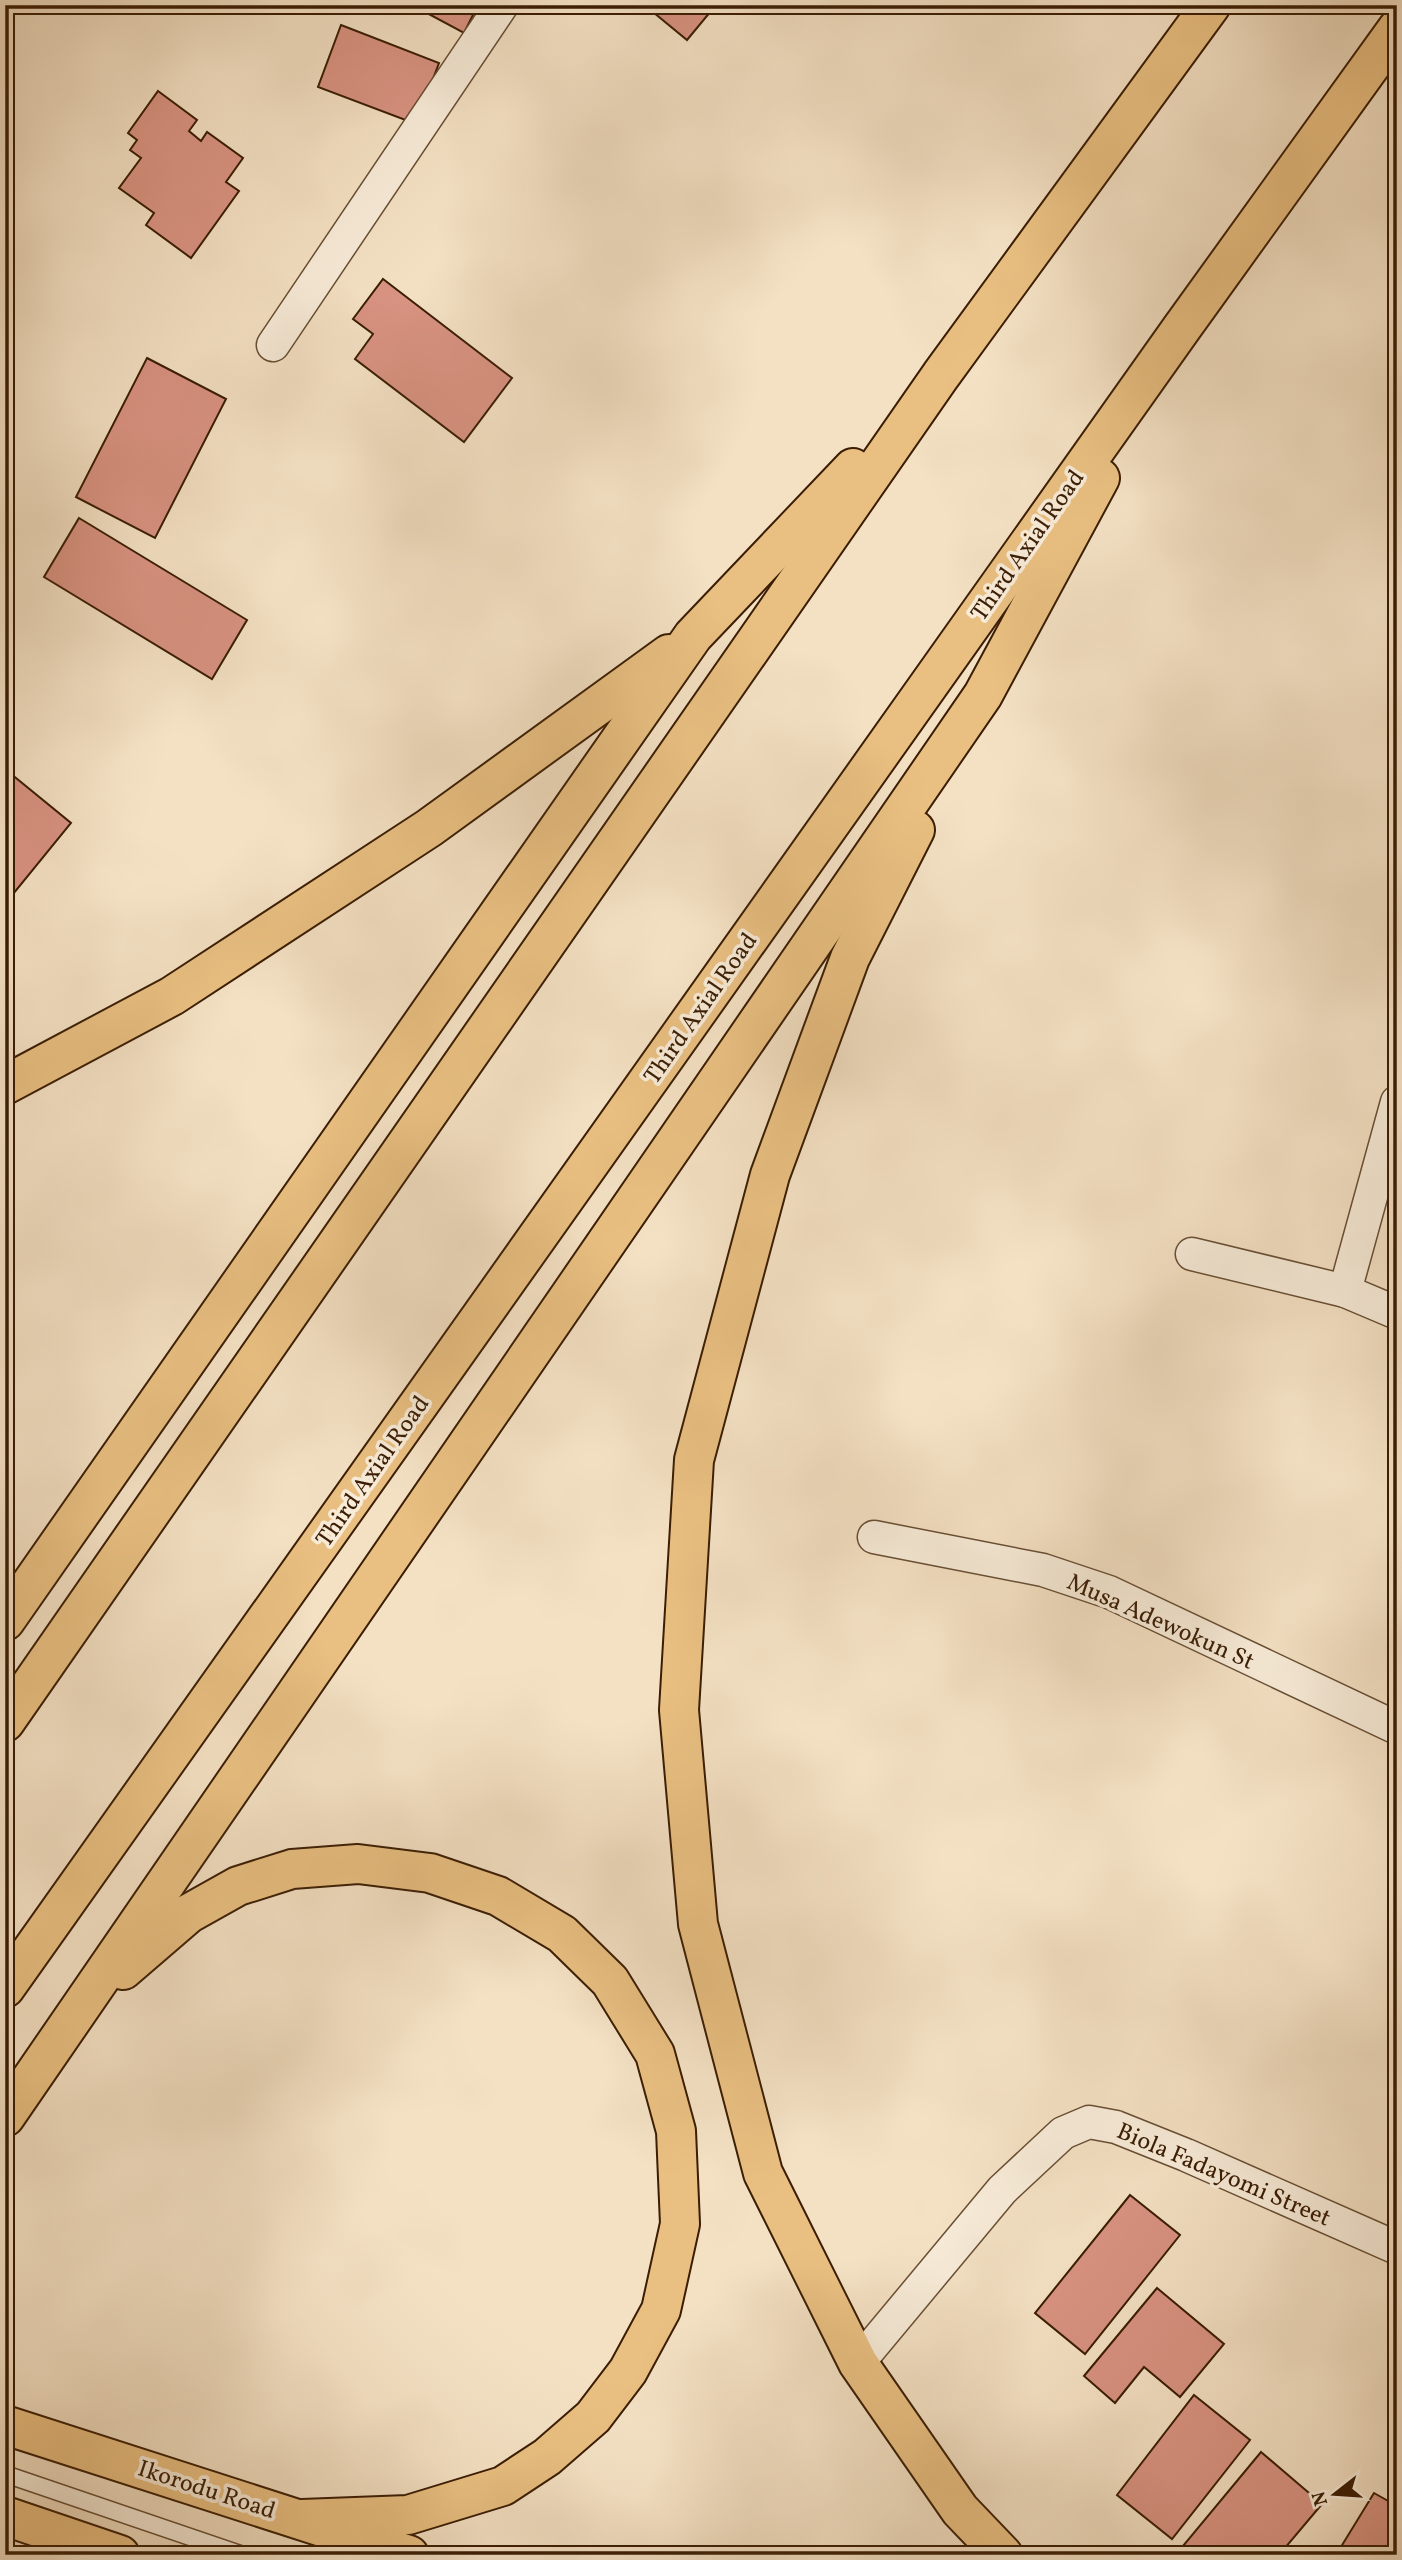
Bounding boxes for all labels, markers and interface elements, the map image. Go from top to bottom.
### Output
street label: Third Axial Road [964,463,1094,629]
street label: Third Axial Road [637,926,767,1092]
street label: Third Axial Road [309,1389,439,1555]
street label: Musa Adewokun St [1061,1566,1259,1679]
street label: Biola Fadayomi Street [1111,2115,1335,2236]
street label: Ikorodu Road [133,2453,280,2529]
north arrow [1300,2458,1370,2528]
text: N [1306,2488,1335,2509]

